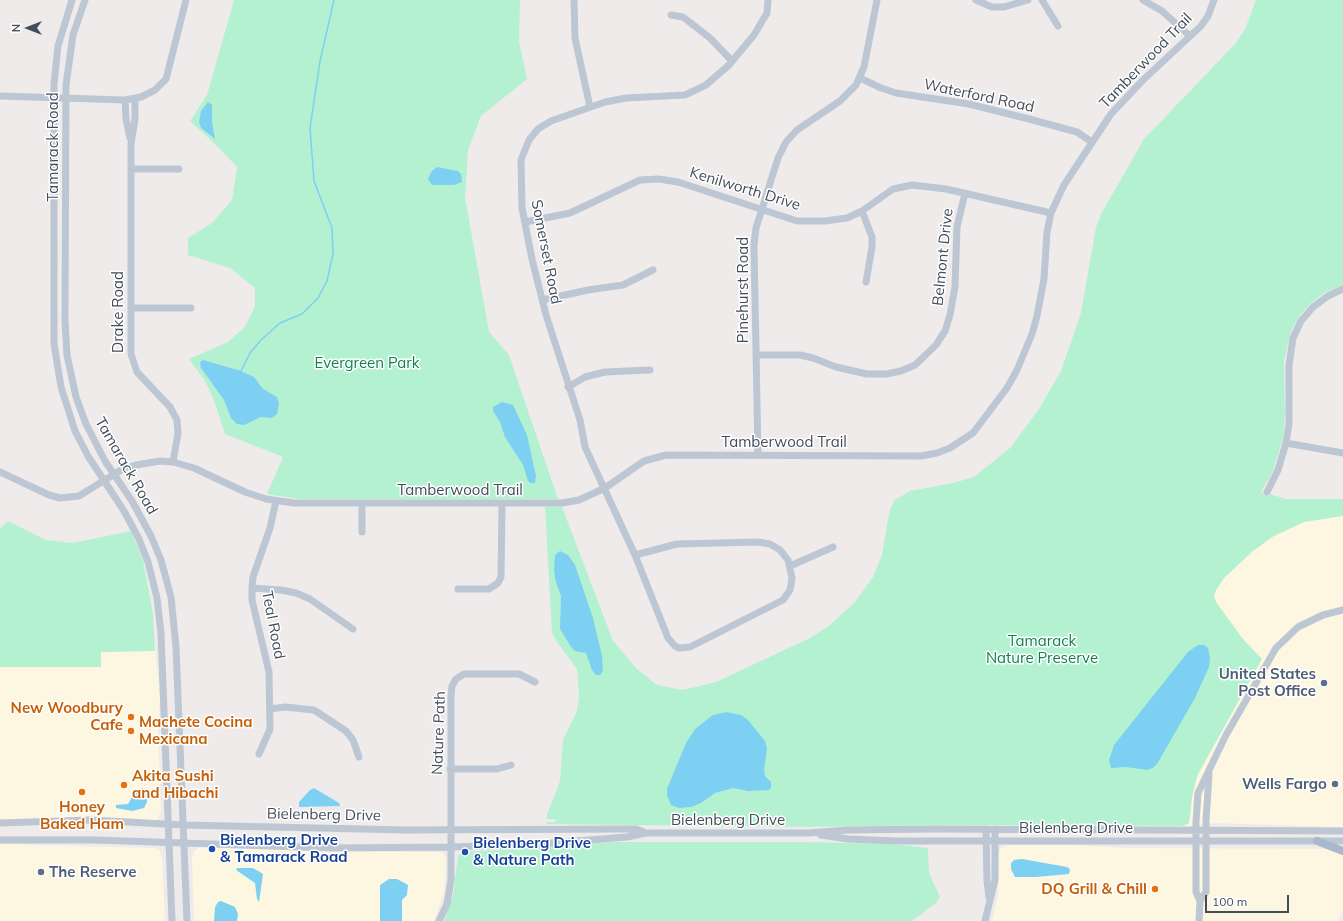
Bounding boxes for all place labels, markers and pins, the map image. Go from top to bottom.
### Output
place label: United States Post Office [1219,665,1316,700]
marker: United States Post Office [1319,678,1329,688]
place label: New Woodbury Cafe [11,699,123,734]
marker: New Woodbury Cafe [126,712,136,722]
place label: Machete Cocina Mexicana [139,713,253,748]
marker: Machete Cocina Mexicana [126,726,136,736]
place label: Akita Sushi and Hibachi [132,767,218,802]
place label: Wells Fargo [1242,775,1327,793]
marker: Wells Fargo [1330,779,1340,789]
marker: Akita Sushi and Hibachi [119,780,129,790]
marker: Honey Baked Ham [77,787,87,797]
place label: Honey Baked Ham [40,798,124,833]
place label: Bielenberg Drive & Tamarack Road [220,831,348,866]
place label: Bielenberg Drive & Nature Path [473,834,591,869]
marker: Bielenberg Drive & Tamarack Road [207,844,217,854]
marker: Bielenberg Drive & Nature Path [460,847,470,857]
place label: The Reserve [49,863,137,881]
marker: The Reserve [36,867,46,877]
place label: DQ Grill & Chill [1041,880,1147,898]
marker: DQ Grill & Chill [1150,884,1160,894]

